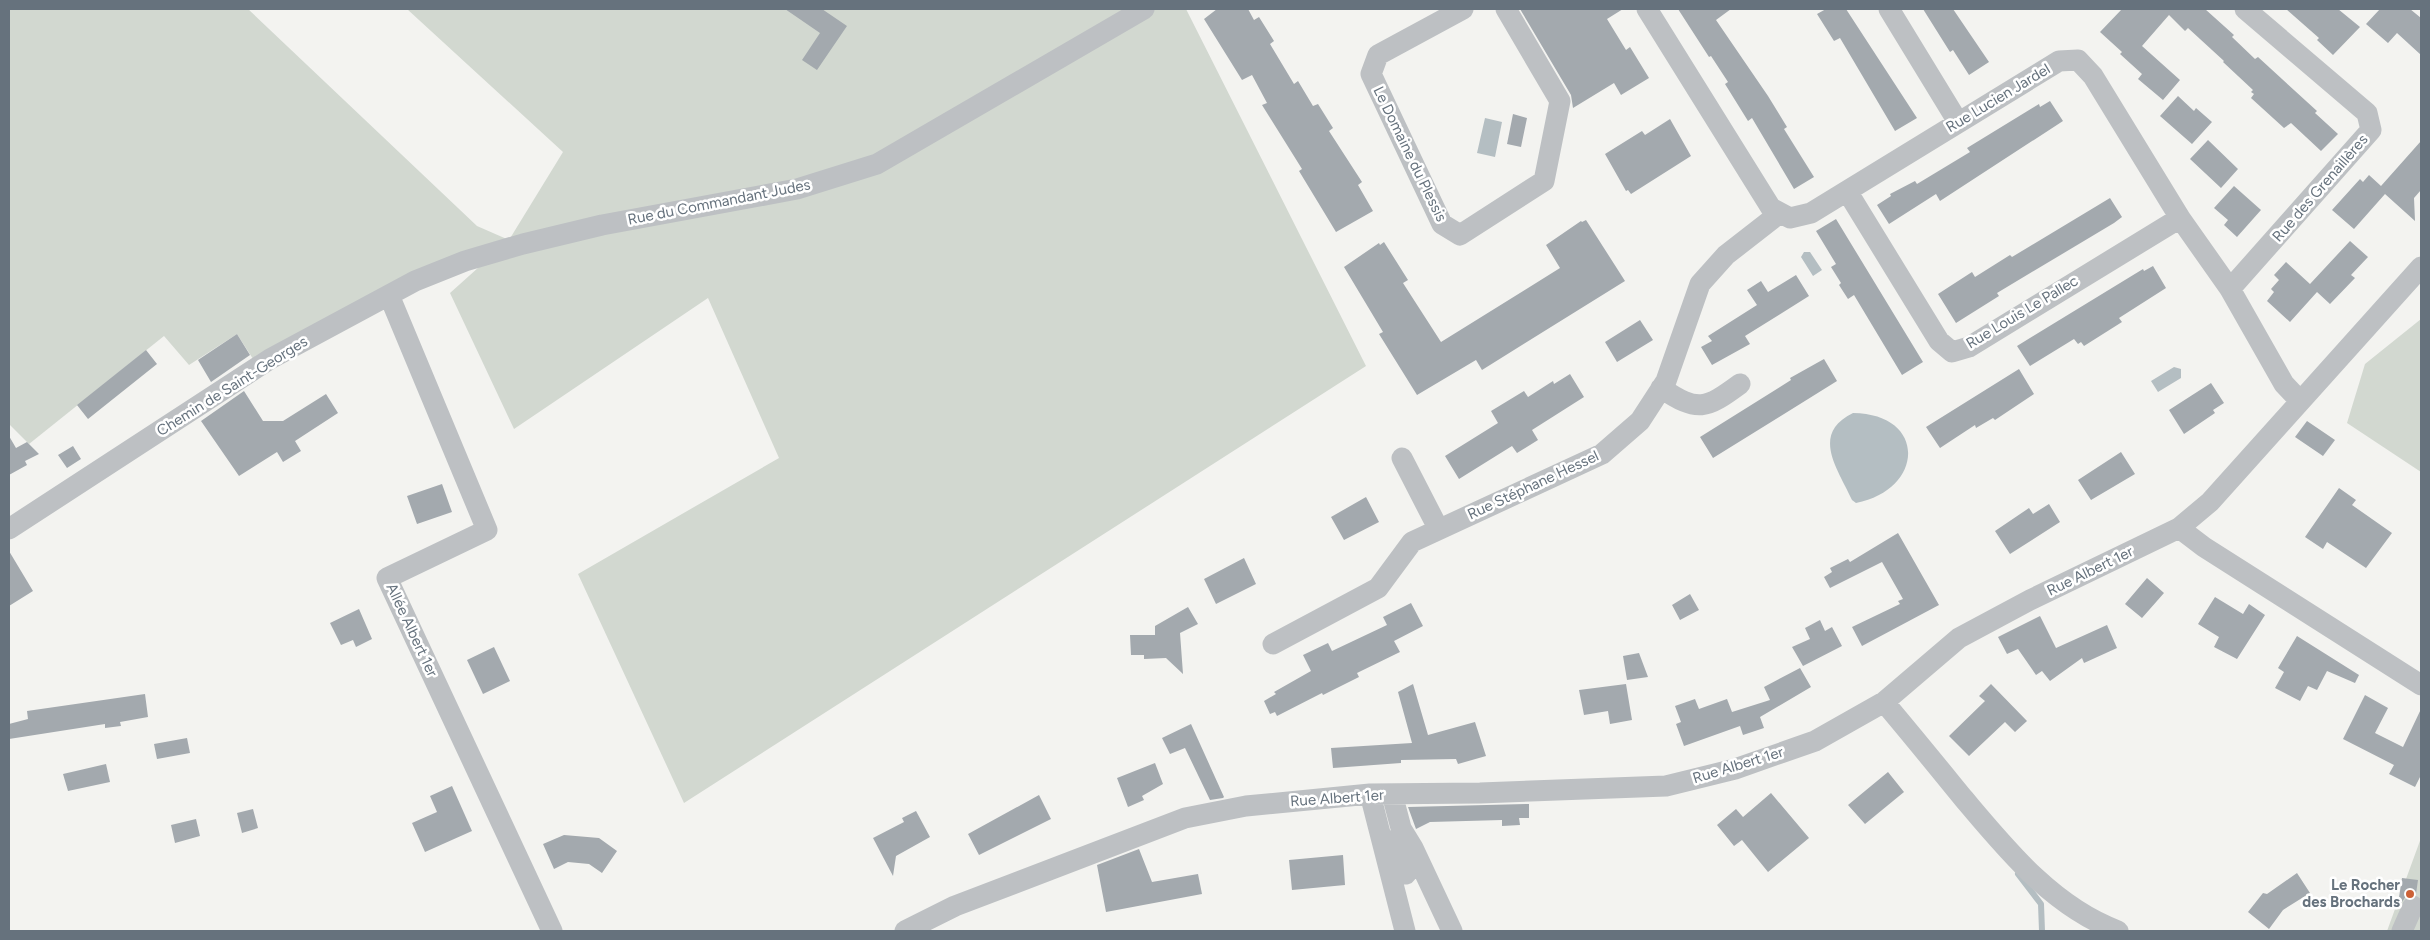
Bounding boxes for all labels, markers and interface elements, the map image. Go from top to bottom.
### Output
street label: Rue Lucien Jardel [1943,60,2053,136]
street label: Le Domaine du Plessis [1369,83,1451,225]
street label: Rue des Grenaillères [2268,131,2372,245]
street label: Rue du Commandant Judes [626,175,812,229]
street label: Rue Louis Le Pallec [1963,271,2081,353]
street label: Chemin de Saint-Georges [153,332,311,440]
street label: Rue Stéphane Hessel [1464,447,1602,523]
street label: Rue Albert 1er [2044,542,2136,600]
street label: Allée Albert 1er [382,580,442,680]
street label: Rue Albert 1er [1690,743,1786,787]
street label: Rue Albert 1er [1289,786,1385,810]
place label: Le Rocher des Brochards [2302,876,2400,911]
marker: Le Rocher des Brochards [2404,888,2416,900]

